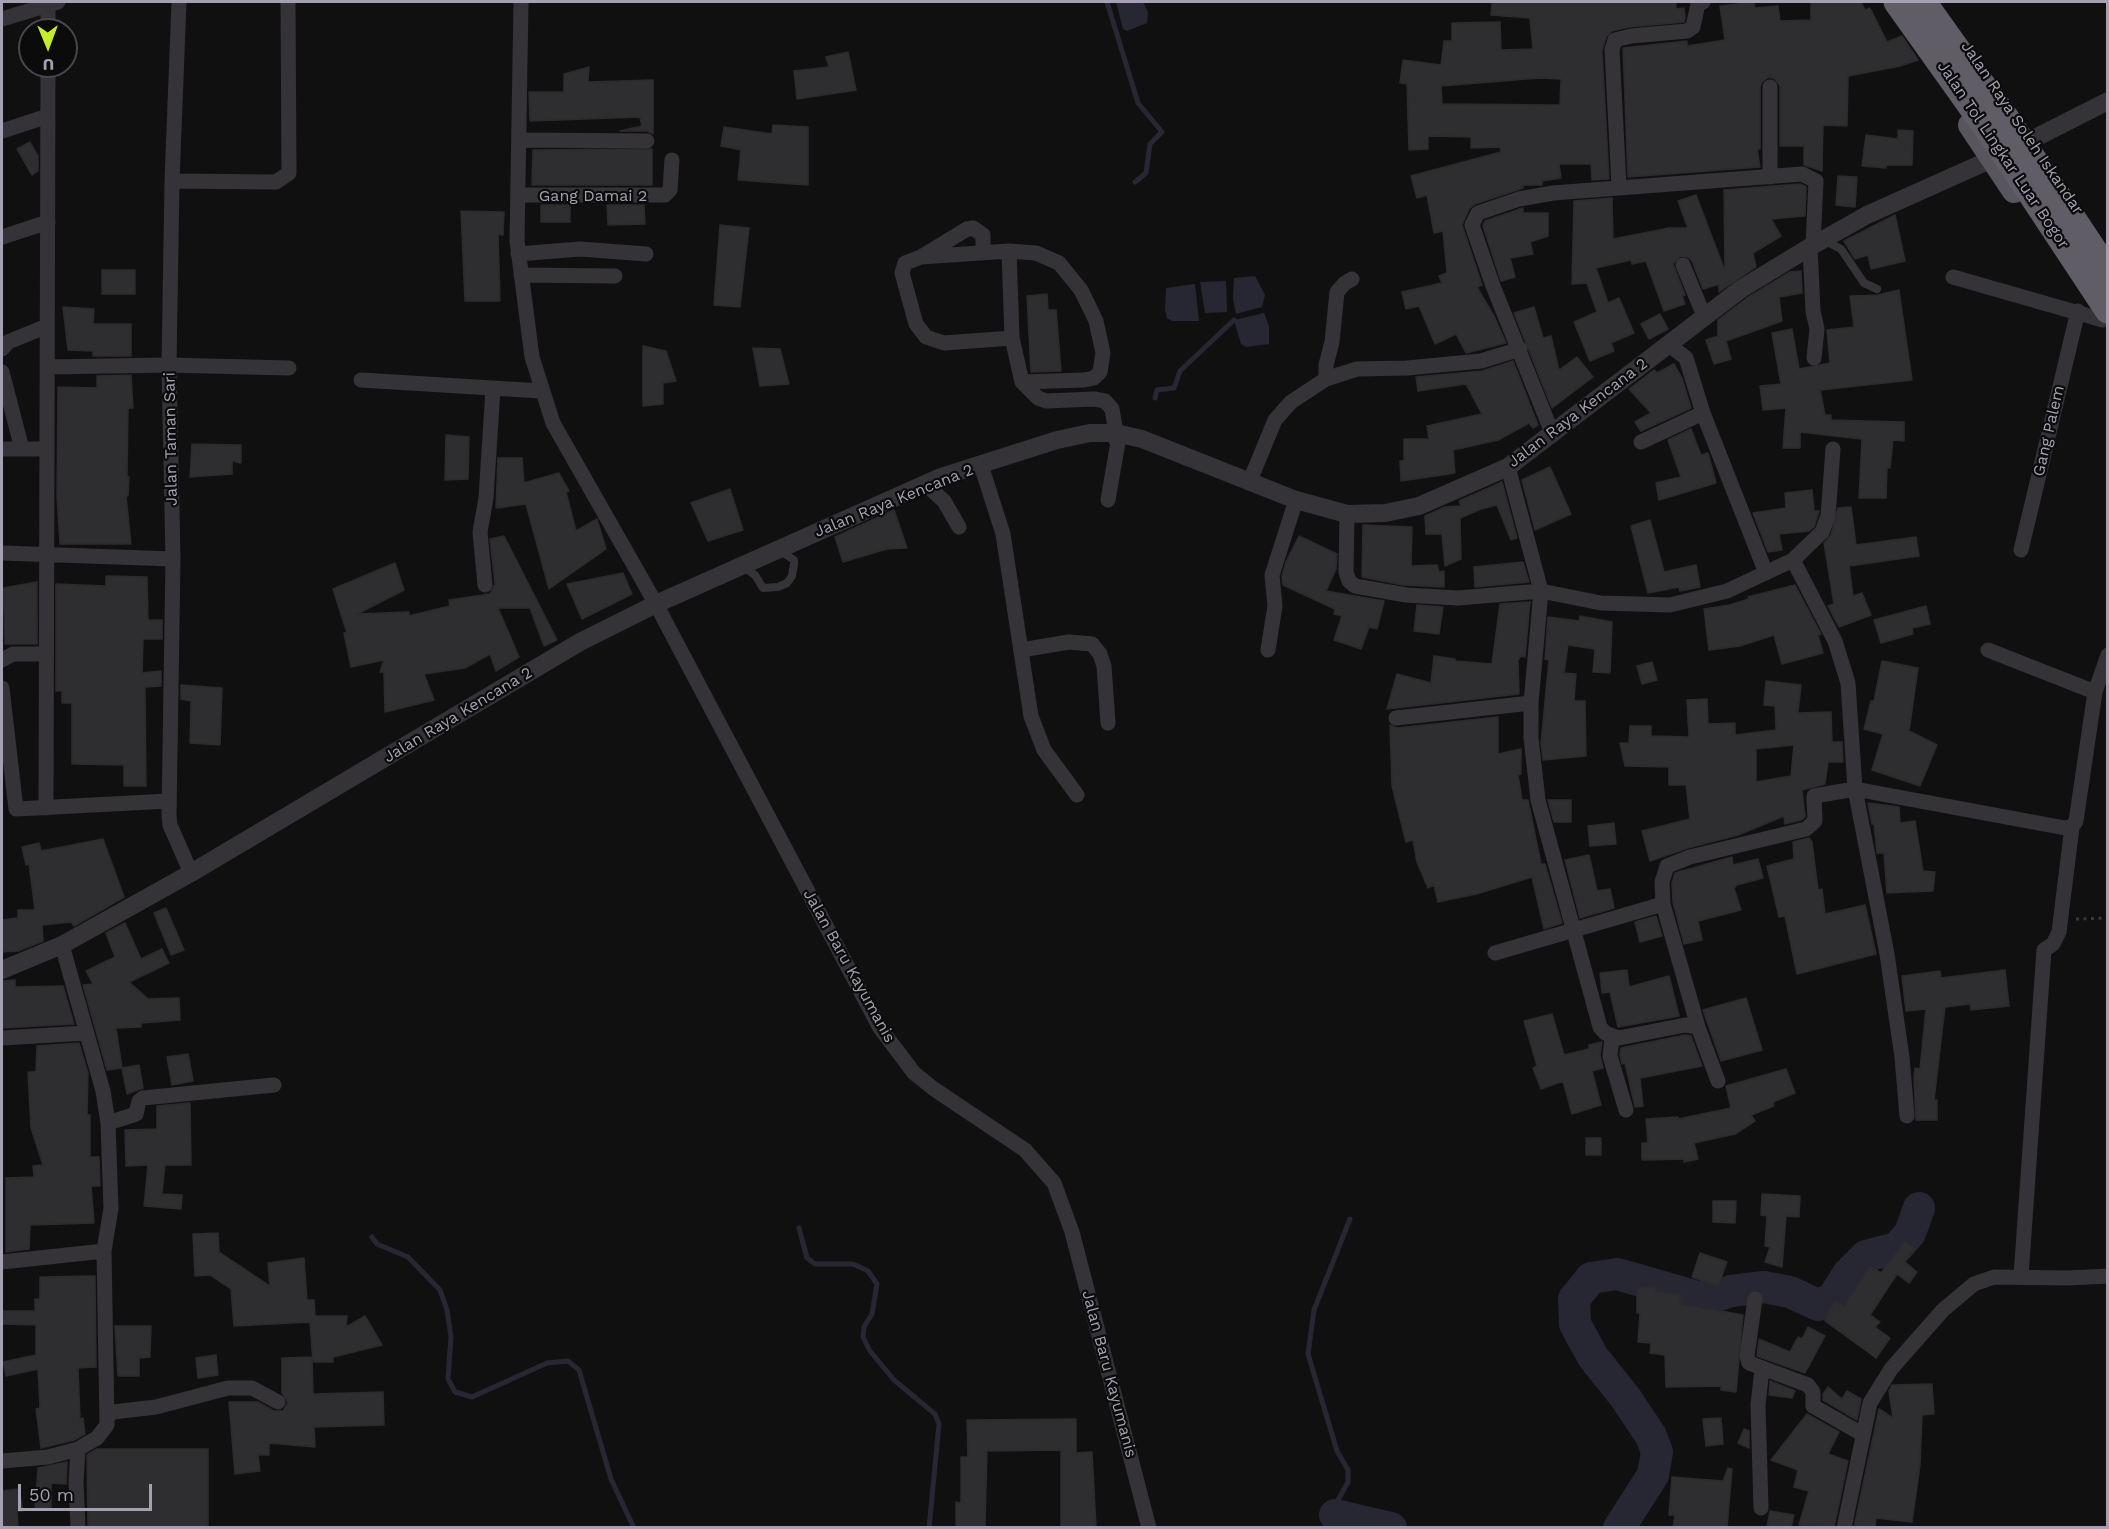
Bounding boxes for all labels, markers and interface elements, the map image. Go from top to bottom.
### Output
north arrow [18,18,78,78]
street label: Jalan Raya Soleh Iskandar [1957,38,2087,218]
text: U [42,55,54,74]
street label: Jalan Tol Lingkar Luar Bogor [1933,58,2073,252]
street label: Gang Damai 2 [539,186,647,206]
street label: Jalan Raya Kencana 2 [1504,354,1652,472]
street label: Jalan Taman Sari [160,372,182,506]
street label: Gang Palem [2029,384,2069,478]
street label: Jalan Raya Kencana 2 [812,460,976,542]
street label: Jalan Raya Kencana 2 [380,663,536,767]
street label: Jalan Baru Kayumanis [799,886,899,1046]
street label: Jalan Baru Kayumanis [1077,1288,1141,1460]
scale bar [21,1472,154,1510]
text: 50 m [29,1484,74,1505]

